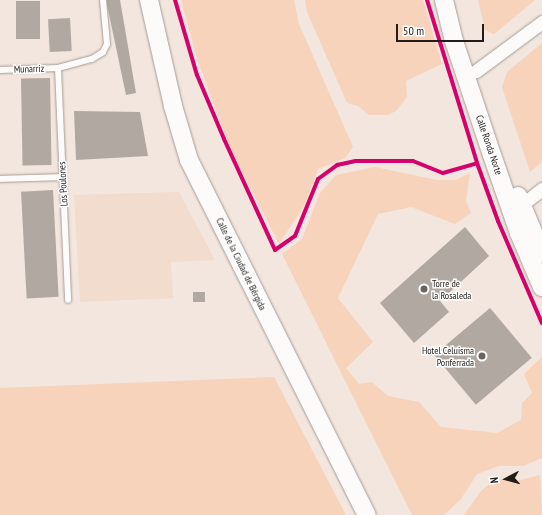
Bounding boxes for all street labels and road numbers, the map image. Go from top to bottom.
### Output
street label: Munarriz [14,62,44,76]
street label: Calle Ronda Norte [473,114,505,176]
street label: Los Poulones [56,161,70,207]
street label: Calle de la Ciudad de Bérgida [213,216,269,312]

